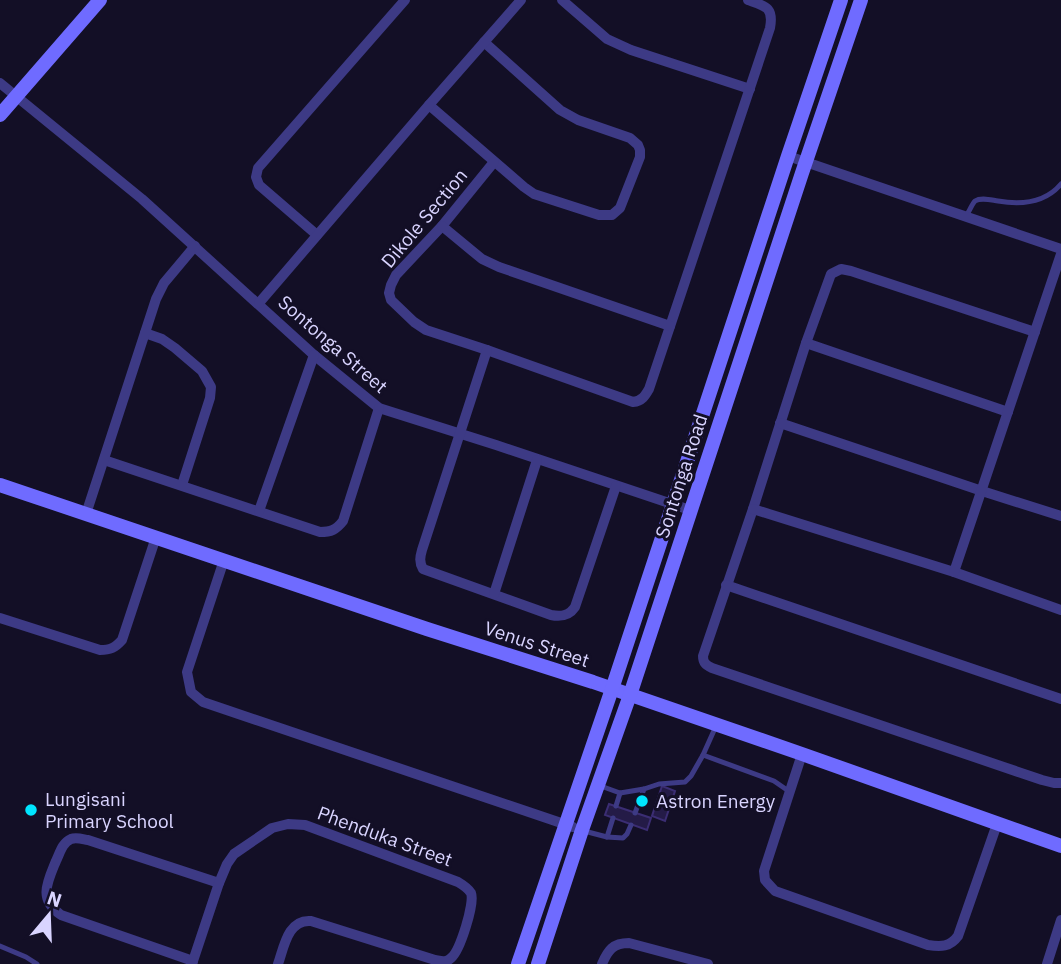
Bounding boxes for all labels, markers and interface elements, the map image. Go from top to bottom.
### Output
street label: Dikole Section [376,164,472,272]
street label: Sontonga Street [273,290,393,398]
street label: Sontonga Road [650,411,712,541]
street label: Venus Street [482,616,592,672]
place label: Lungisani Primary School [45,787,174,833]
place label: Astron Energy [656,789,776,813]
marker: Astron Energy [634,793,650,809]
street label: Phenduka Street [314,800,456,872]
marker: Lungisani Primary School [23,802,39,818]
north arrow [14,880,84,950]
text: N [44,885,65,913]

